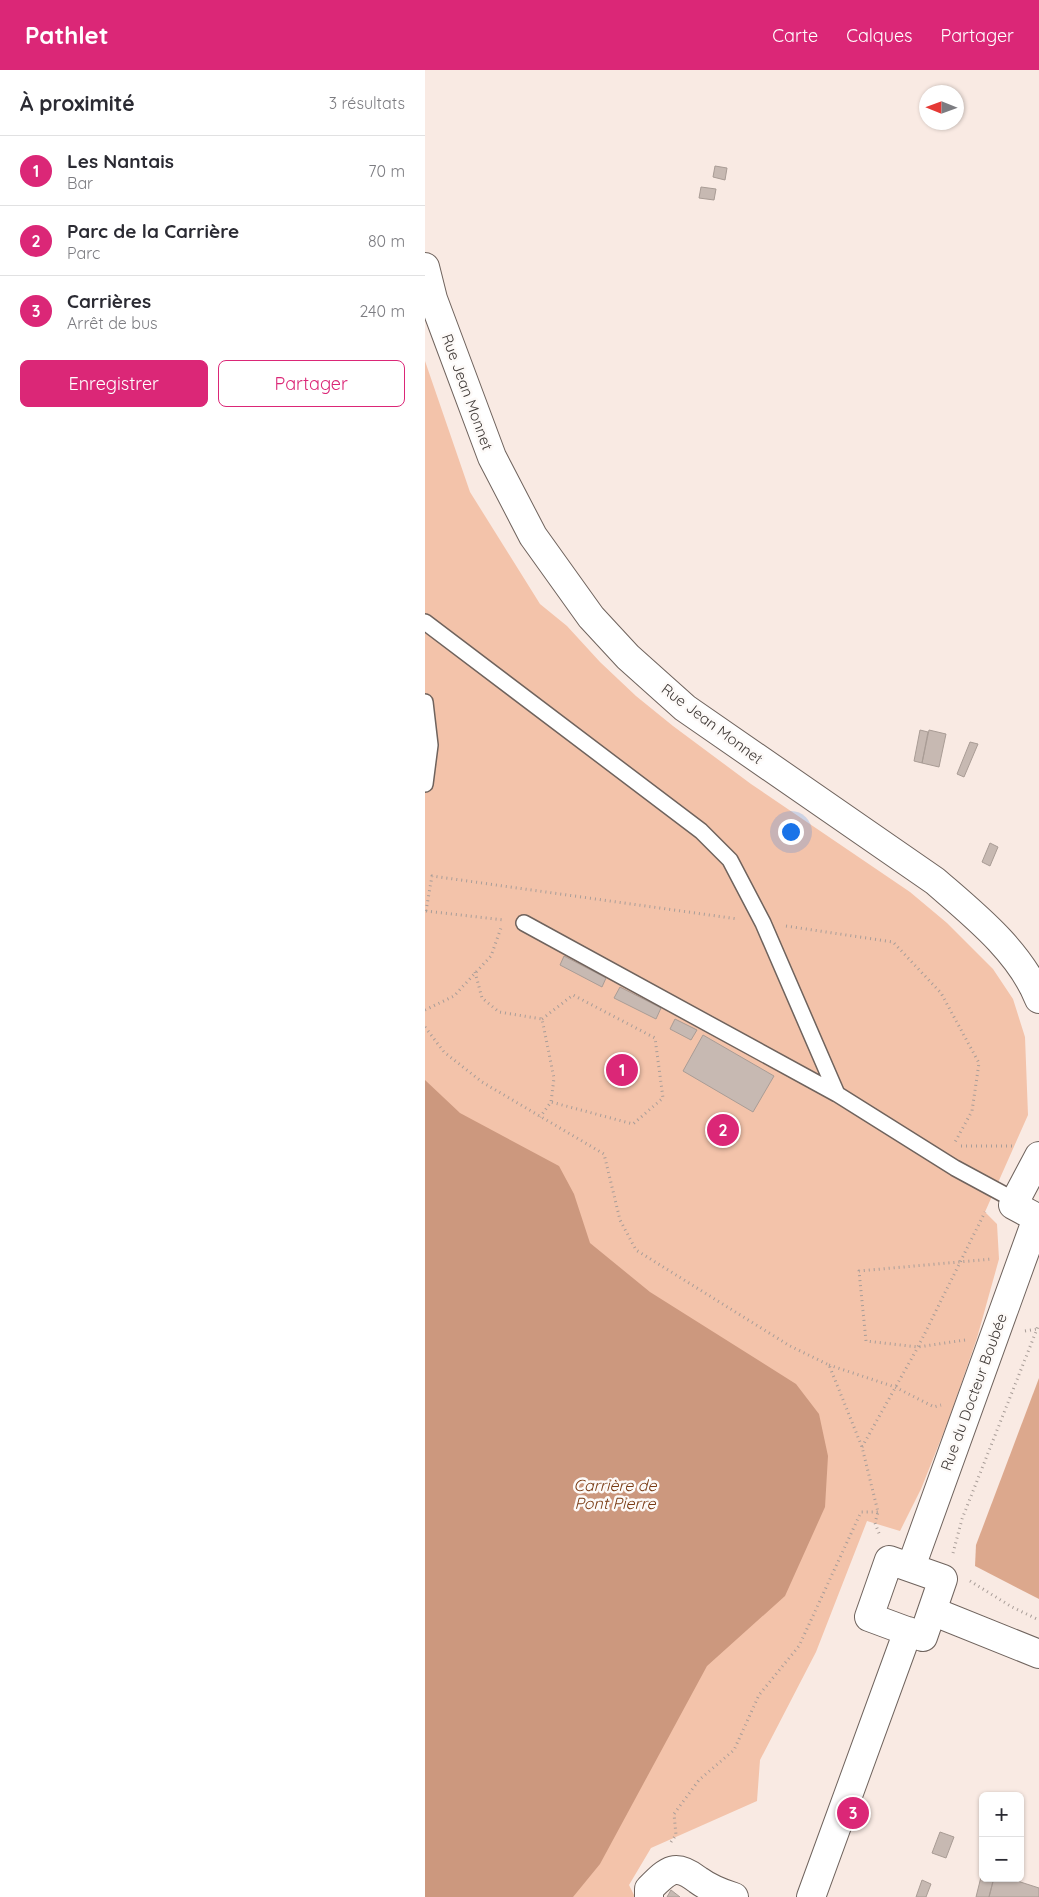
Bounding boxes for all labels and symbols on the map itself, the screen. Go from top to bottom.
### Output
north arrow [919,85,964,130]
street label: Rue Jean Monnet [438,331,497,453]
street label: Rue Jean Monnet [658,679,767,768]
your location [778,819,804,845]
pin: 1 [606,1051,638,1089]
pin: 2 [707,1111,739,1149]
street label: Rue du Docteur Boubée [936,1311,1011,1473]
water label: Carrière de Pont Pierre [574,1475,657,1513]
pin: 3 [837,1794,869,1832]

